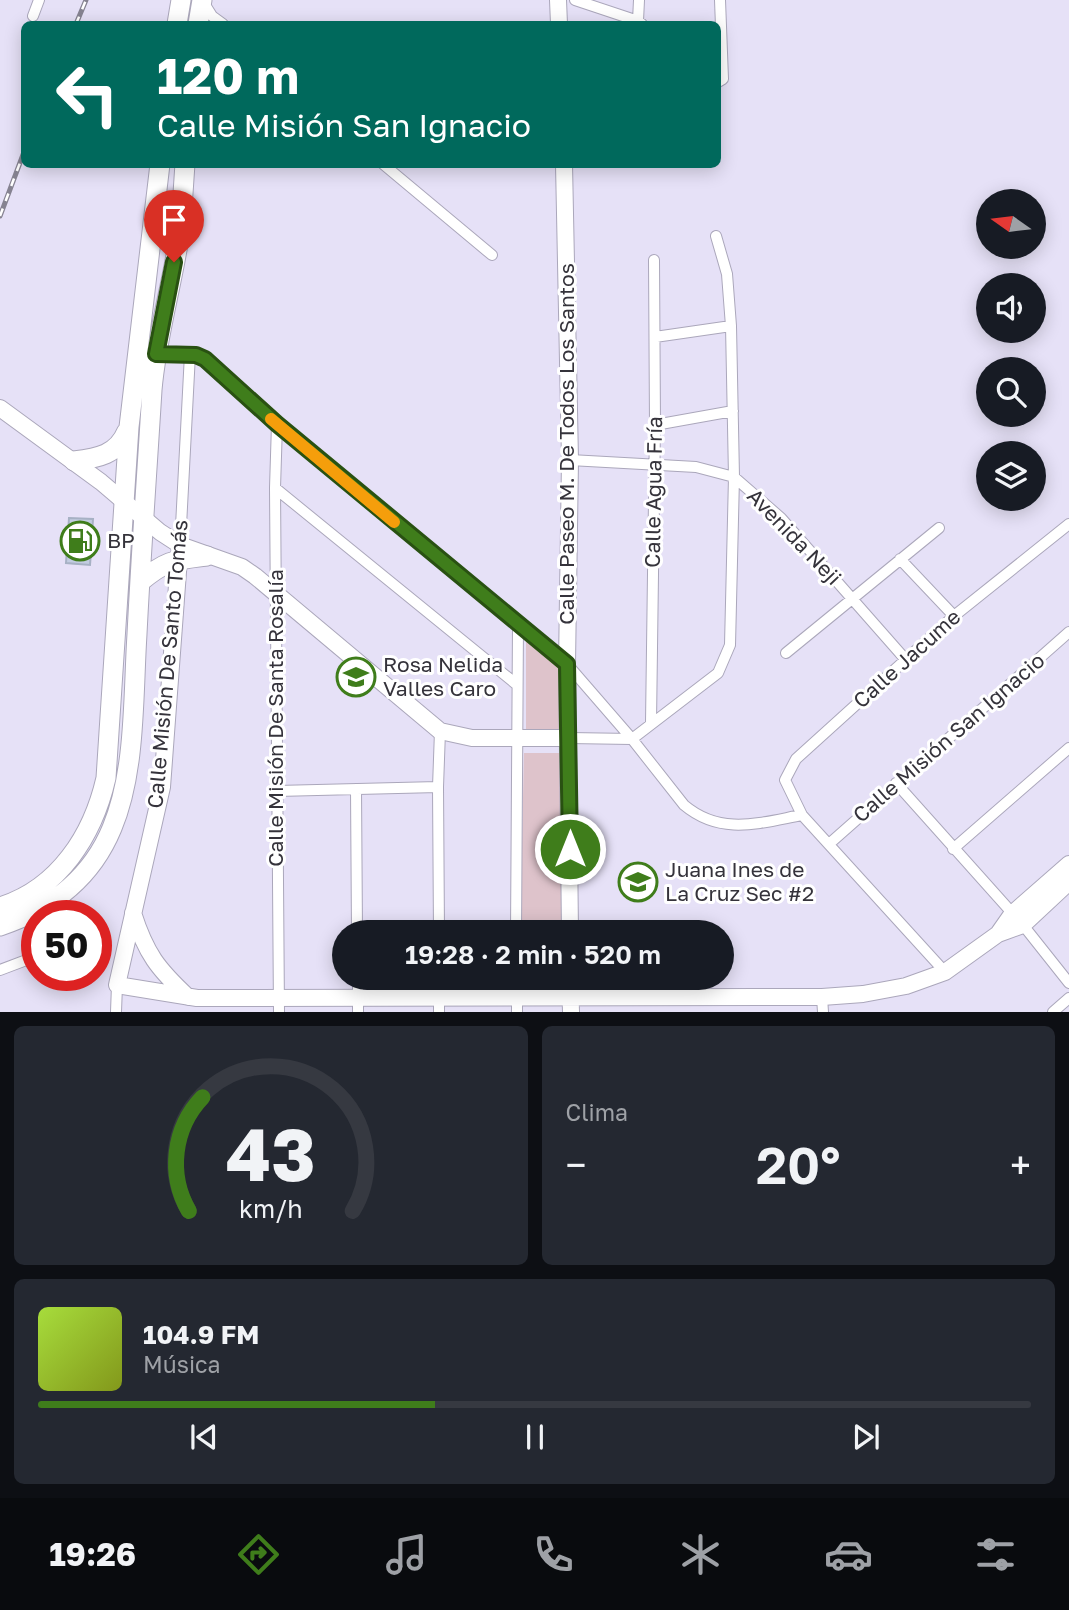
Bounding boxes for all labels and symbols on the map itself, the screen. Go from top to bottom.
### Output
north arrow [976,189,1046,259]
pin [144,190,204,262]
street label: Calle Paseo M. De Todos Los Santos [553,263,579,625]
street label: Calle Agua Fría [639,416,667,568]
street label: Avenida Neji [742,483,847,590]
street label: Calle Misión De Santo Tomás [141,518,193,809]
fuel station icon: BP [59,520,101,562]
place label: BP [107,527,135,553]
street label: Calle Misión De Santa Rosalía [262,569,288,867]
street label: Calle Jacume [847,603,965,713]
street label: Calle Misión San Ignacio [847,647,1049,828]
place label: Rosa Nelida Valles Caro [383,651,503,701]
school or university icon: Rosa Nelida Valles Caro [335,656,377,698]
position arrow [533,812,607,886]
place label: Juana Ines de La Cruz Sec #2 [665,856,814,906]
school or university icon: Juana Ines de La Cruz Sec #2 [617,861,659,903]
speed limit sign: 50 [21,900,112,991]

